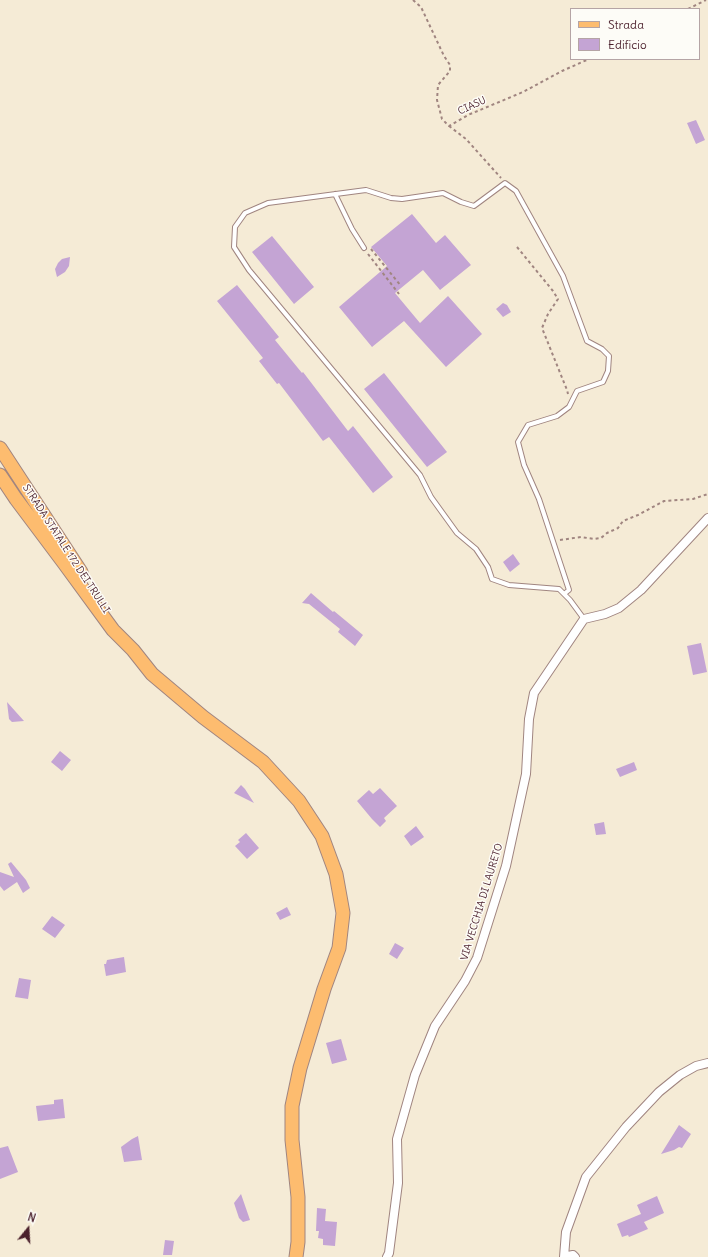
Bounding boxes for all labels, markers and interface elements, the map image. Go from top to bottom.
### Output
legend [570,8,700,60]
text: Strada [608,17,644,32]
text: Edificio [608,37,647,52]
street label: CIASU [456,94,488,118]
street label: STRADA STATALE 172 DEI TRULLI [20,482,112,616]
street label: VIA VECCHIA DI LAURETO [458,842,506,962]
north arrow [8,1209,48,1249]
text: N [26,1210,37,1225]

